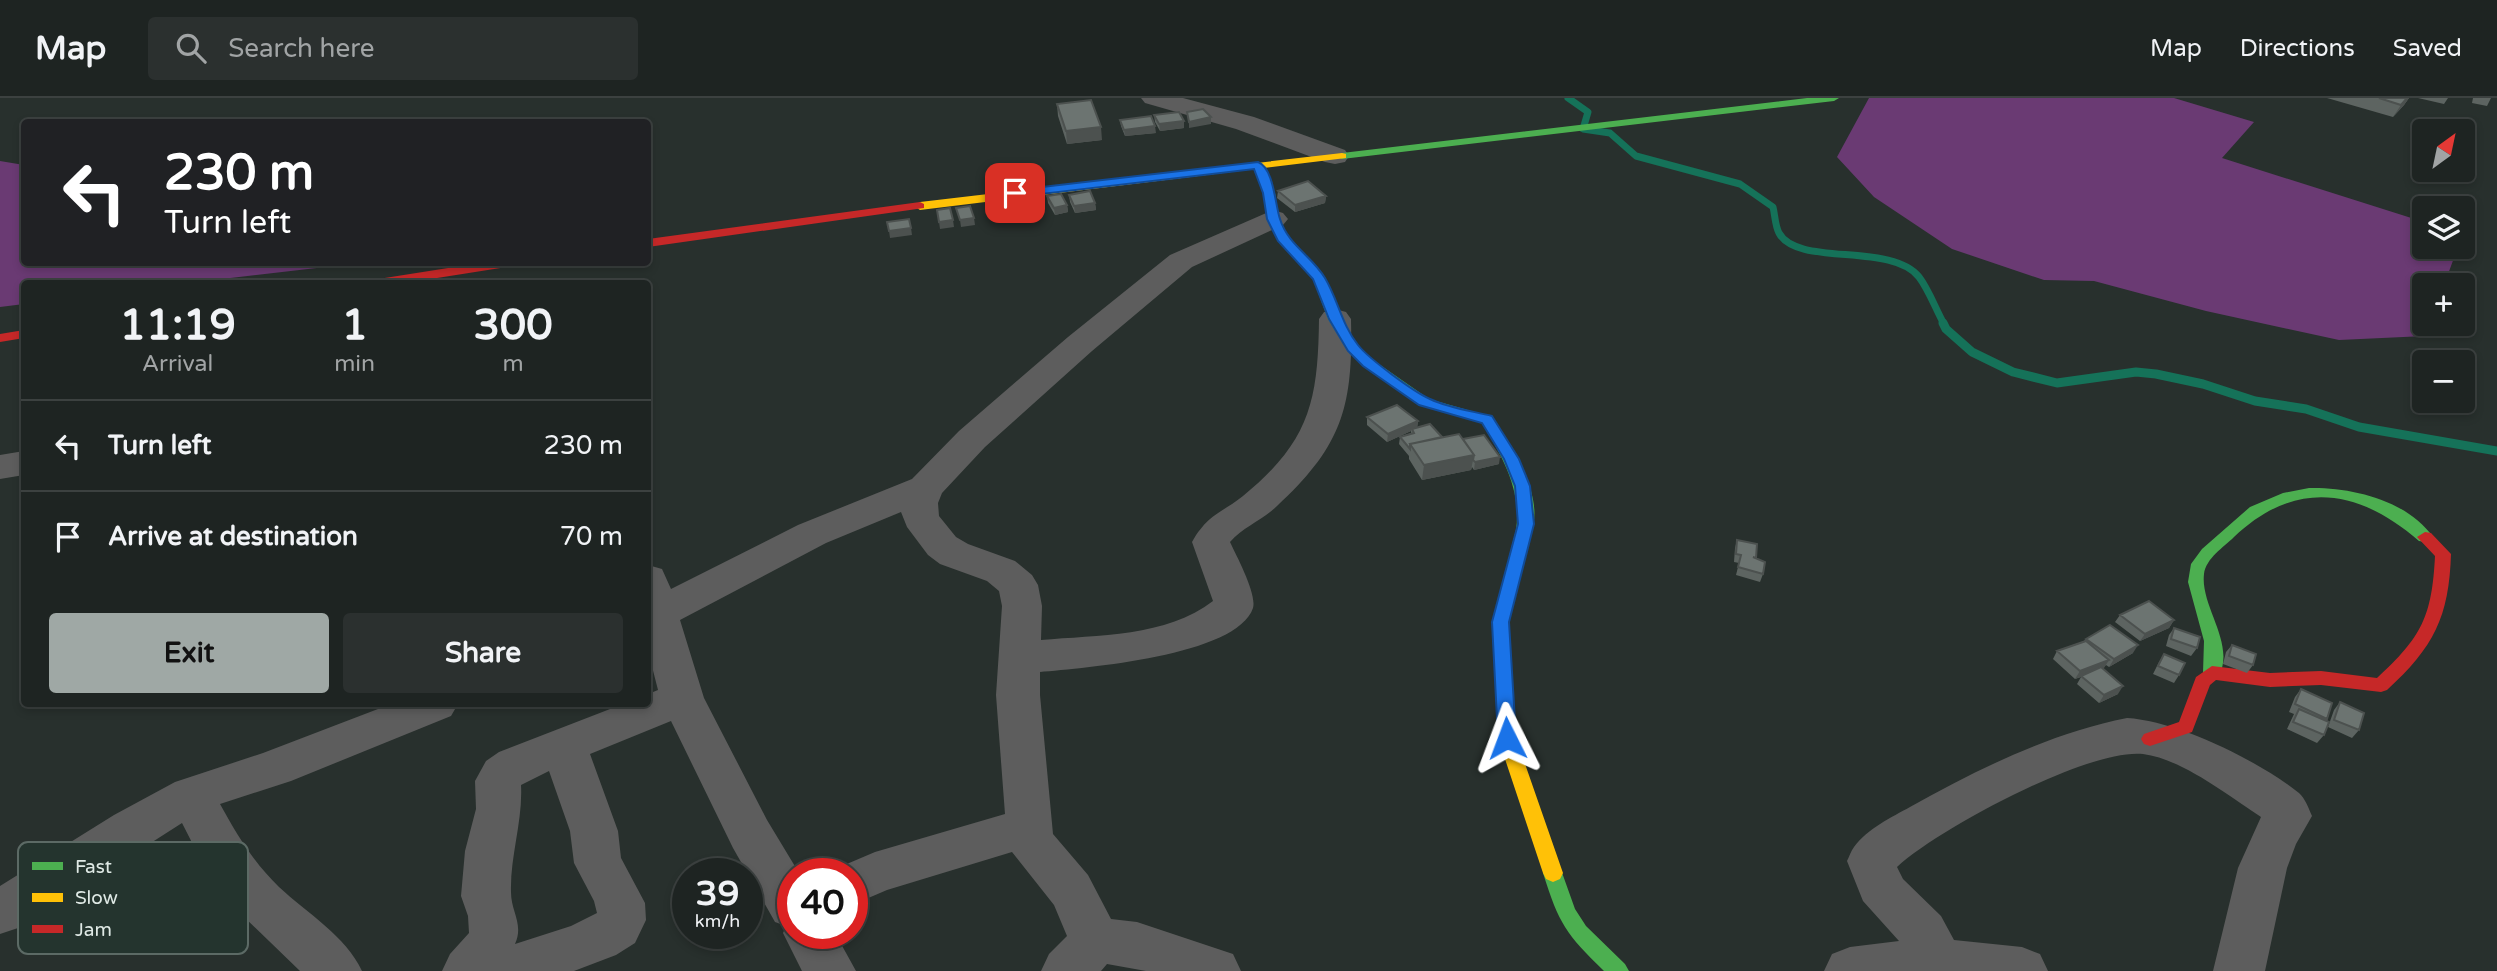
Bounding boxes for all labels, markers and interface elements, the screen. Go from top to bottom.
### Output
search box [148,17,638,80]
text: Map [35,29,106,68]
icon: search [172,29,210,67]
text: Search here [228,33,374,64]
text: Map [2150,34,2202,63]
text: Directions [2240,34,2355,63]
text: Saved [2393,34,2462,63]
north arrow [2412,119,2474,182]
map controls [2412,119,2475,413]
text: 230 m [164,144,314,203]
icon: left [49,147,140,238]
pin [985,163,1045,223]
icon: arrive [996,174,1034,212]
button: layers [2412,196,2475,259]
text: Turn left [164,204,291,242]
button: + [2412,273,2475,336]
text: 11:19 [119,300,236,351]
text: 1 [341,300,368,351]
text: 300 [473,300,553,351]
text: Arrival [142,350,213,378]
text: min [334,350,375,378]
text: m [502,350,524,378]
button: − [2412,350,2475,413]
icon: left [49,427,87,465]
text: Turn left [108,430,211,461]
text: 230 m [543,430,623,461]
icon: arrive [49,518,87,556]
text: Arrive at destination [108,521,358,552]
text: 70 m [560,521,623,552]
button: Exit [49,613,329,693]
button: Share [343,613,623,693]
position arrow [1470,701,1544,775]
legend [18,842,248,954]
text: Fast [75,856,112,878]
speed limit sign: 40 [777,858,868,949]
text: 39 [696,873,739,915]
text: Slow [75,887,118,909]
text: km/h [695,910,740,932]
text: Jam [75,919,112,941]

